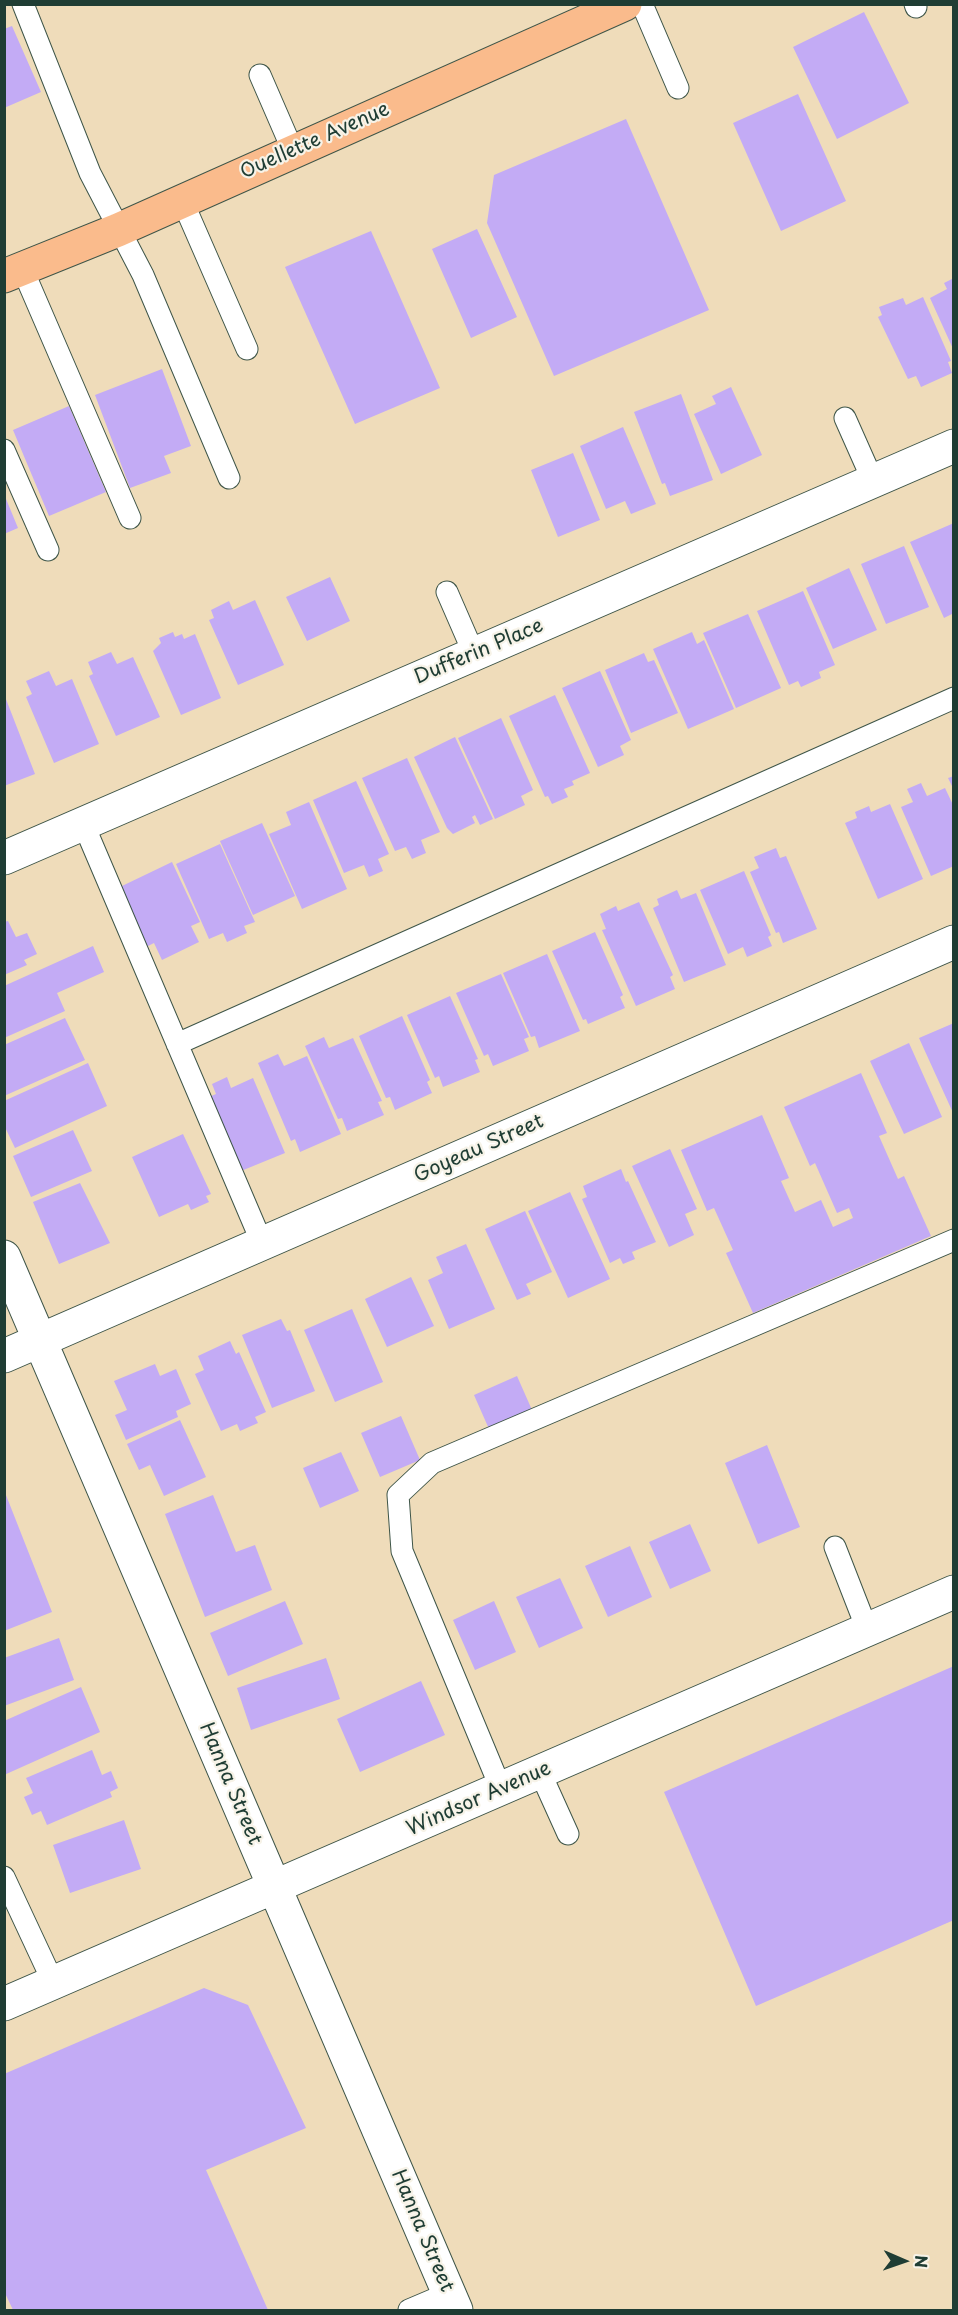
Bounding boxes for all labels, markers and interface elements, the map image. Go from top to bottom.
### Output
street label: Ouellette Avenue [237,97,393,185]
street label: Dufferin Place [411,614,547,690]
street label: Goyeau Street [410,1110,548,1188]
street label: Hanna Street [193,1719,267,1849]
street label: Windsor Avenue [403,1756,555,1842]
street label: Hanna Street [385,2166,459,2296]
north arrow [874,2231,934,2291]
text: N [910,2255,934,2268]

